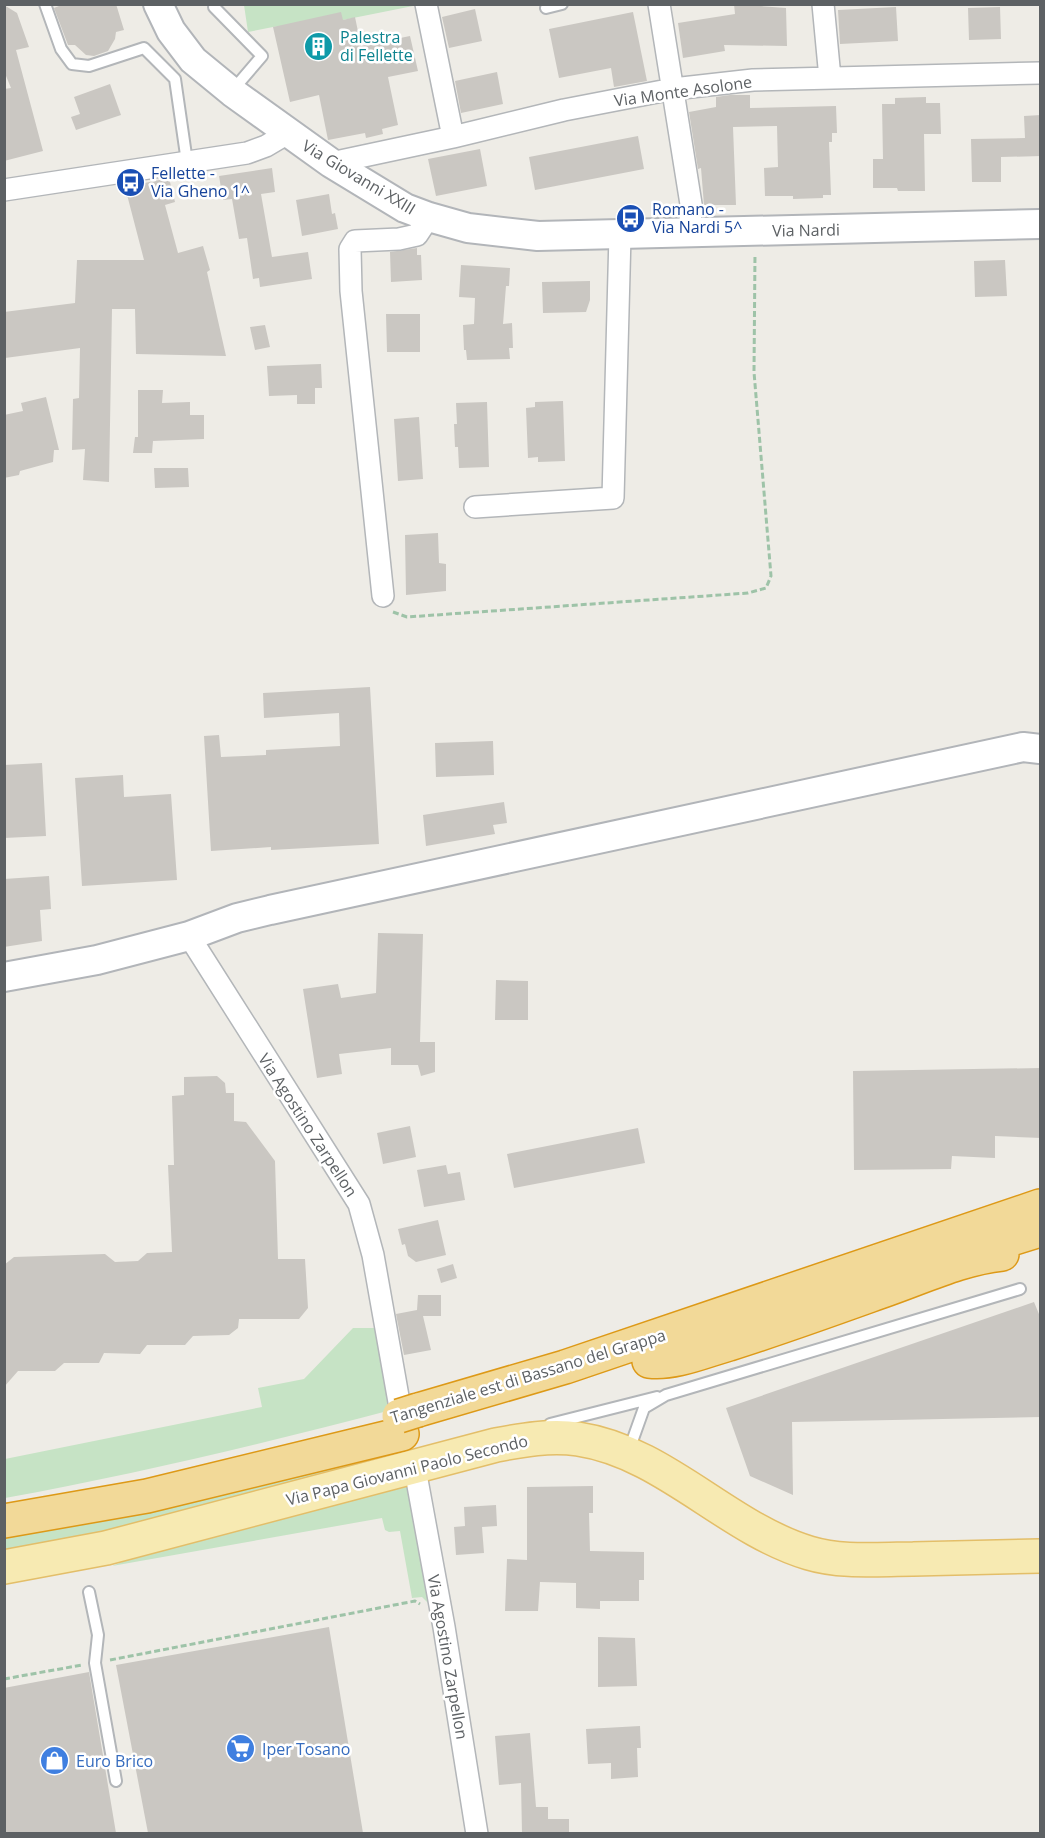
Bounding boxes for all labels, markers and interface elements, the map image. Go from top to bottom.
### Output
place label: Palestra di Fellette [340,26,413,66]
building icon: Palestra di Fellette [303,30,335,62]
street label: Via Monte Asolone [613,70,753,112]
street label: Via Giovanni XXIII [298,134,420,220]
place label: Fellette - Via Gheno 1^ [151,162,250,202]
bus stop icon: Fellette - Via Gheno 1^ [114,166,146,198]
place label: Romano - Via Nardi 5^ [652,198,742,238]
bus stop icon: Romano - Via Nardi 5^ [615,202,647,234]
street label: Via Nardi [772,218,840,242]
street label: Via Agostino Zarpellon [253,1049,363,1201]
street label: Tangenziale est di Bassano del Grappa [388,1324,668,1428]
street label: Via Papa Giovanni Paolo Secondo [284,1429,530,1511]
street label: Via Agostino Zarpellon [423,1573,473,1741]
supermarket icon: Iper Tosano [225,1733,257,1765]
place label: Iper Tosano [262,1738,350,1760]
shop icon: Euro Brico [39,1745,71,1777]
place label: Euro Brico [76,1750,153,1772]

